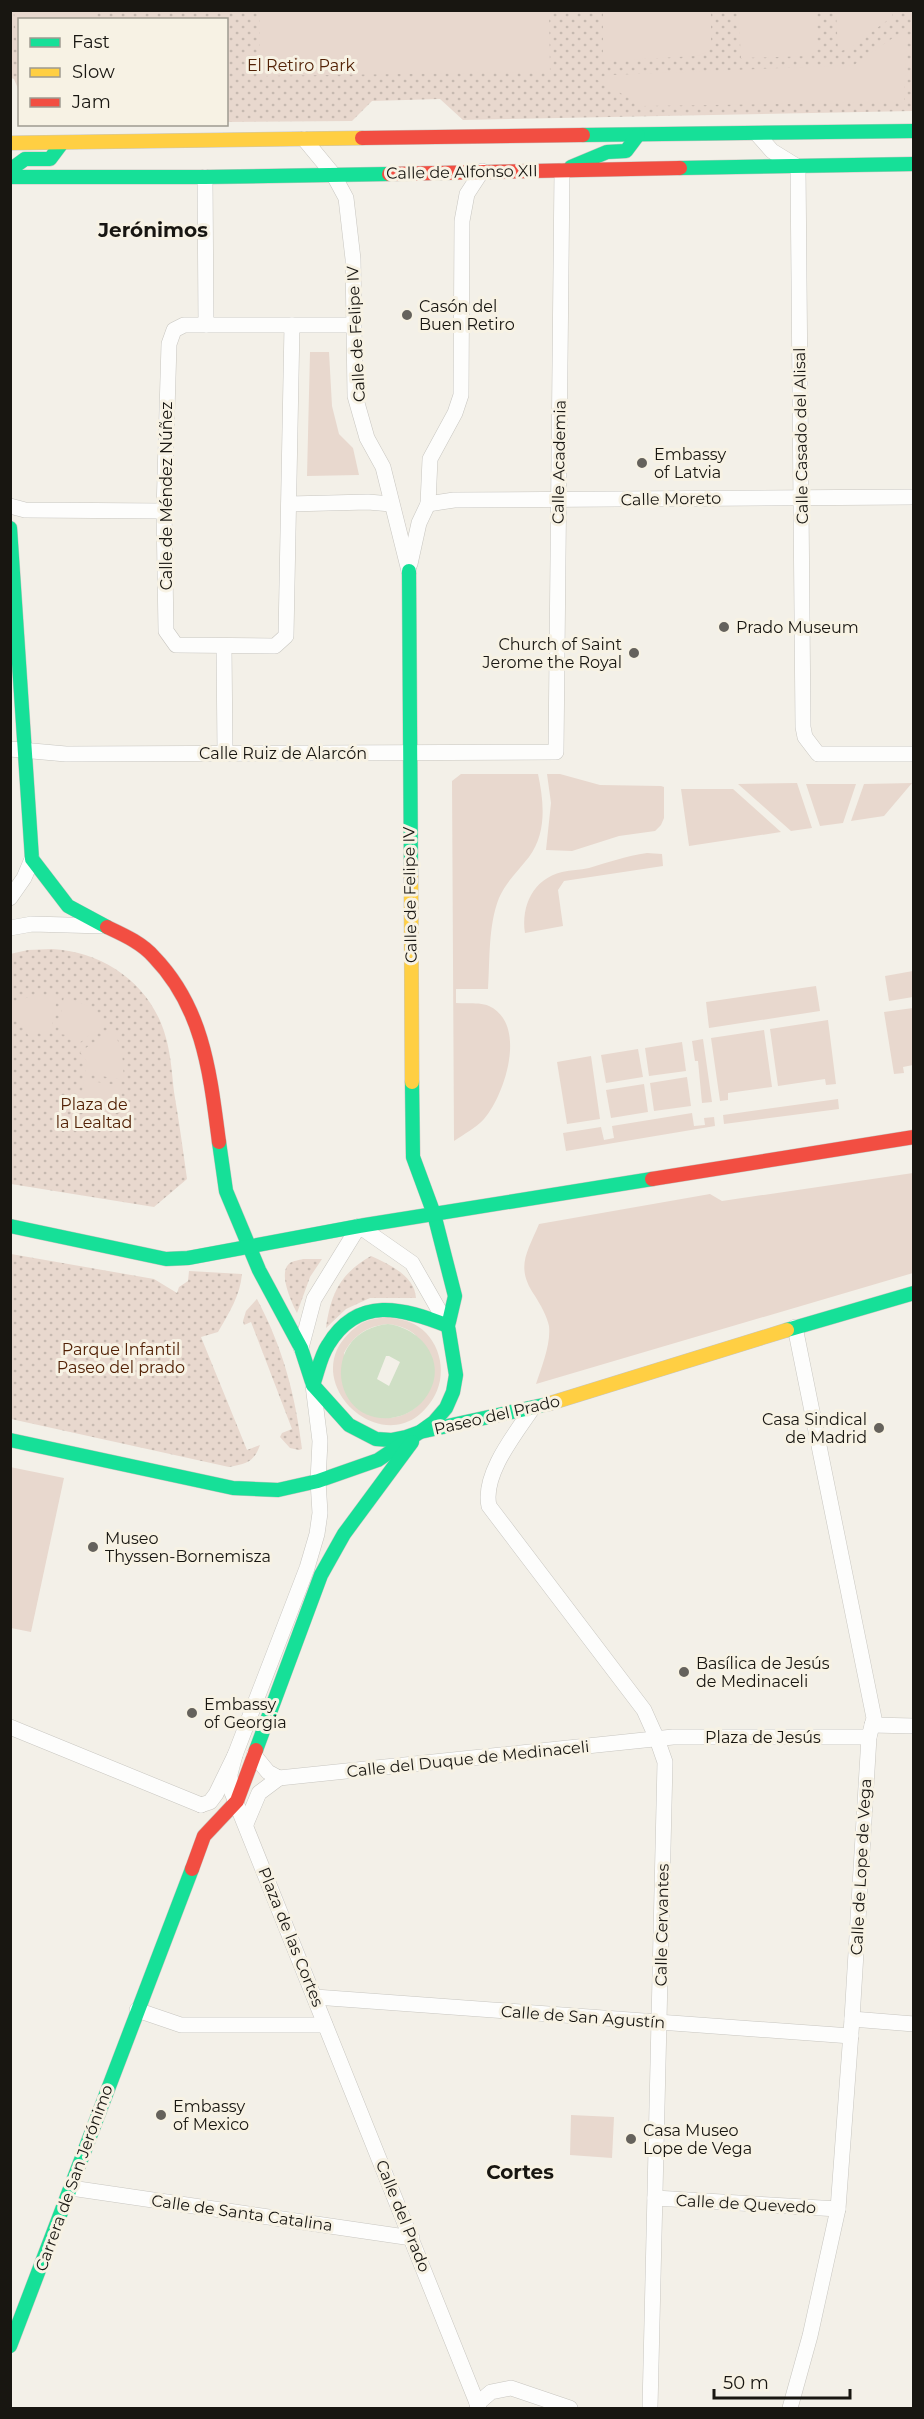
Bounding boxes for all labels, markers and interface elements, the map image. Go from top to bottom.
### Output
legend [18,18,228,126]
text: Fast [72,31,110,53]
park label: El Retiro Park [247,56,356,75]
text: Slow [72,61,115,83]
text: Jam [71,91,111,113]
street label: Calle de Alfonso XII [386,161,538,183]
district label: Jerónimos [97,218,208,242]
street label: Calle de Felipe IV [343,265,369,403]
place label: Casón del Buen Retiro [419,297,515,334]
marker: Casón del Buen Retiro [400,308,414,322]
street label: Calle Casado del Alisal [790,347,812,525]
street label: Calle Academia [548,400,570,524]
street label: Calle de Méndez Núñez [157,402,176,590]
place label: Embassy of Latvia [654,445,727,482]
marker: Embassy of Latvia [635,456,649,470]
street label: Calle Moreto [621,489,721,509]
place label: Prado Museum [736,618,859,637]
marker: Prado Museum [717,620,731,634]
place label: Church of Saint Jerome the Royal [482,635,623,672]
marker: Church of Saint Jerome the Royal [627,646,641,660]
street label: Calle Ruiz de Alarcón [199,744,367,763]
street label: Calle de Felipe IV [399,826,421,963]
park label: Plaza de la Lealtad [56,1095,132,1132]
park label: Parque Infantil Paseo del prado [57,1340,185,1377]
street label: Paseo del Prado [432,1391,562,1439]
place label: Casa Sindical de Madrid [762,1410,867,1447]
marker: Casa Sindical de Madrid [872,1421,886,1435]
place label: Museo Thyssen-Bornemisza [105,1529,271,1566]
marker: Museo Thyssen-Bornemisza [86,1540,100,1554]
place label: Basílica de Jesús de Medinaceli [696,1654,830,1691]
marker: Basílica de Jesús de Medinaceli [677,1665,691,1679]
place label: Embassy of Georgia [204,1695,287,1732]
marker: Embassy of Georgia [185,1706,199,1720]
street label: Plaza de Jesús [705,1728,821,1747]
street label: Calle del Duque de Medinaceli [346,1737,590,1781]
street label: Calle de Lope de Vega [847,1778,875,1956]
street label: Calle Cervantes [651,1863,673,1987]
street label: Plaza de las Cortes [254,1864,328,2010]
street label: Calle de San Agustín [500,2002,666,2032]
street label: Carrera de San Jerónimo [31,2082,117,2274]
place label: Embassy of Mexico [173,2097,249,2134]
marker: Embassy of Mexico [154,2108,168,2122]
place label: Casa Museo Lope de Vega [643,2121,752,2158]
marker: Casa Museo Lope de Vega [624,2132,638,2146]
street label: Calle del Prado [372,2157,434,2275]
district label: Cortes [486,2160,554,2184]
street label: Calle de Santa Catalina [150,2191,334,2235]
street label: Calle de Quevedo [675,2191,817,2217]
scale bar [714,2362,850,2400]
text: 50 m [723,2372,769,2394]

